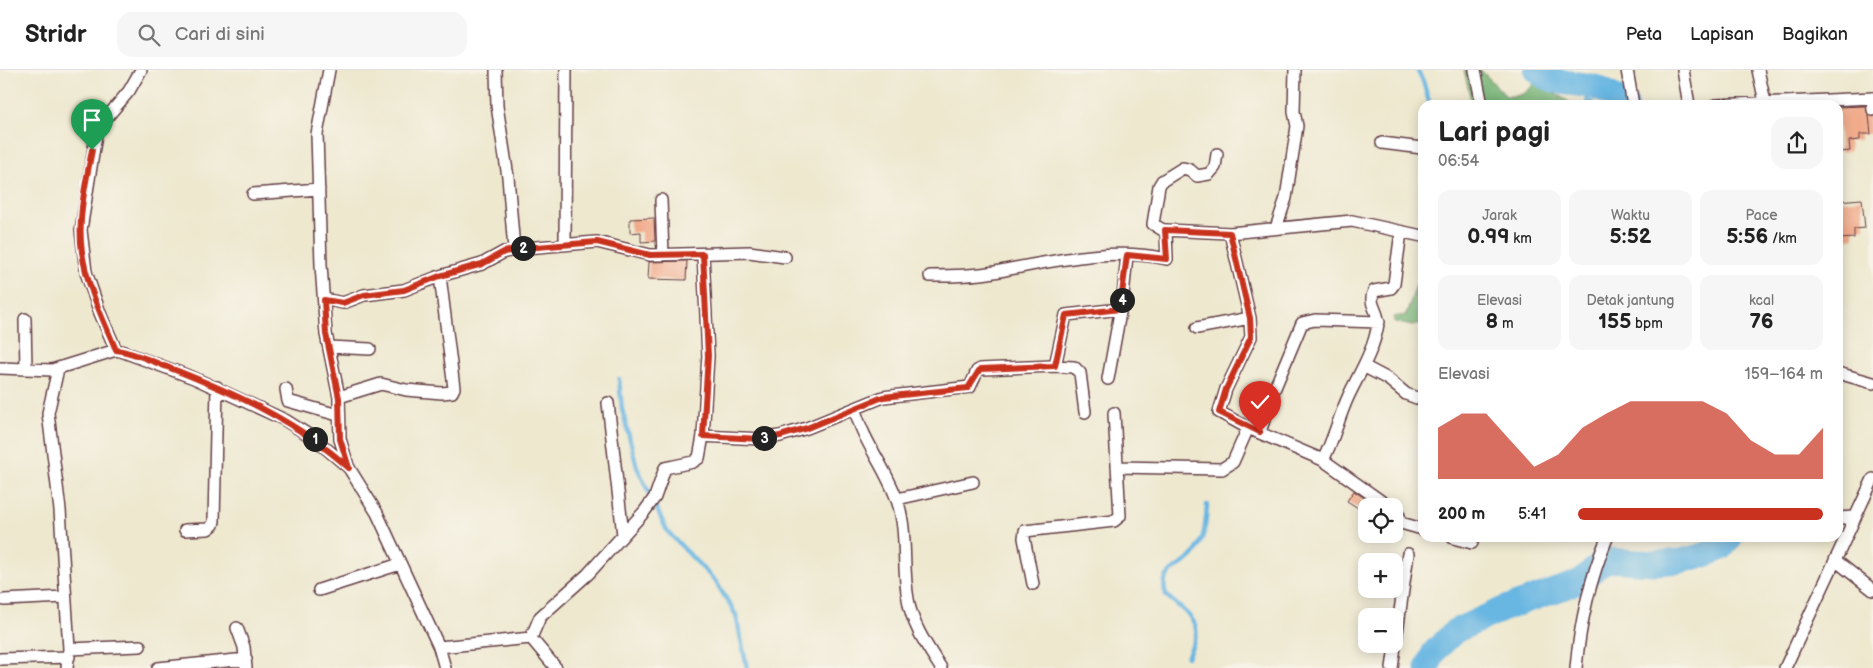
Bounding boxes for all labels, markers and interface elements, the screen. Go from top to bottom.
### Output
search box [117,12,467,57]
text: Stridr [25,20,87,49]
icon: search [135,21,163,49]
text: Cari di sini [175,23,265,46]
text: Peta [1626,24,1662,45]
text: Lapisan [1690,24,1754,45]
text: Bagikan [1782,24,1848,45]
pin [71,99,113,150]
icon: arrive [78,106,106,134]
text: Lari pagi [1438,116,1550,149]
button: share [1771,117,1823,169]
text: 06:54 [1438,152,1479,171]
text: Jarak [1482,207,1517,224]
text: Waktu [1611,207,1650,224]
text: Pace [1746,207,1777,224]
text: 0.99 [1467,224,1510,249]
text: 5:52 [1610,224,1651,249]
text: 5:56 [1726,224,1768,249]
text: km [1510,230,1532,247]
text: /km [1768,230,1797,247]
pin: 2 [510,236,536,260]
text: 2 [519,240,528,257]
pin: 4 [1110,288,1134,312]
text: 4 [1118,292,1127,309]
text: Elevasi [1477,292,1522,309]
text: Detak jantung [1587,292,1674,309]
text: kcal [1749,292,1774,309]
text: 8 [1486,309,1498,334]
text: 155 [1598,309,1631,334]
text: 76 [1749,309,1774,334]
text: m [1498,315,1513,332]
text: bpm [1631,315,1663,332]
text: Elevasi [1438,365,1490,384]
text: 159–164 m [1745,365,1823,384]
pin [1239,381,1281,432]
icon: check [1246,388,1274,416]
pin: 1 [302,426,328,452]
pin: 3 [752,426,776,450]
text: 3 [760,430,769,447]
text: 1 [313,431,318,448]
map controls [1358,498,1403,653]
button: locate [1358,498,1403,543]
text: 200 m [1438,505,1485,524]
text: 5:41 [1518,505,1546,524]
button: + [1358,553,1403,598]
button: − [1358,608,1403,653]

